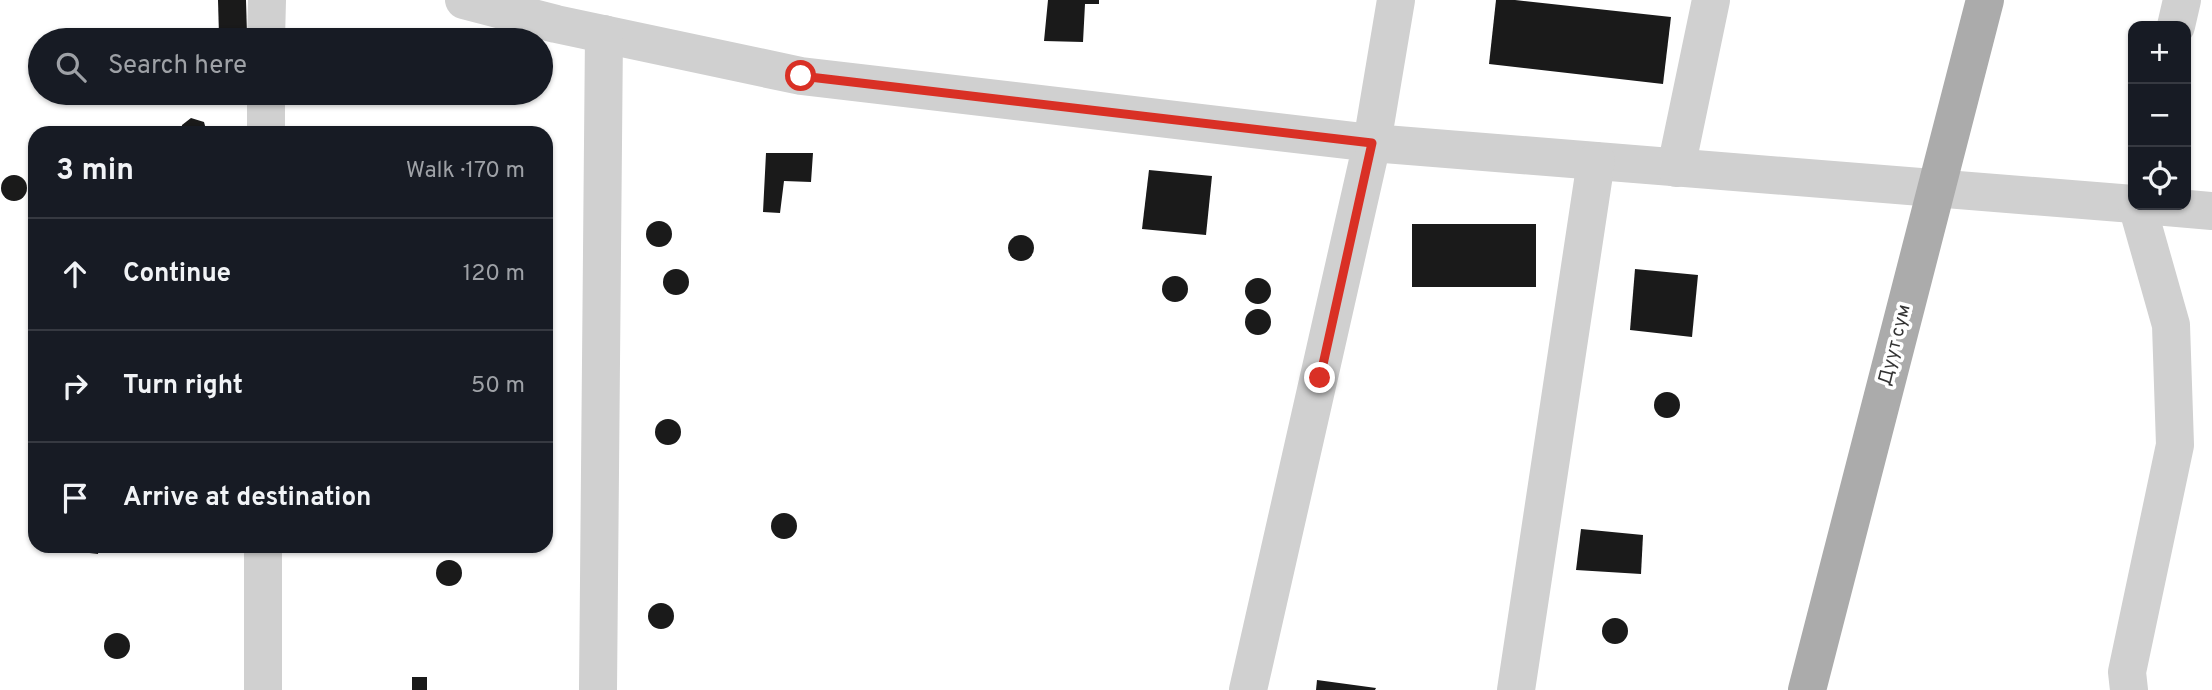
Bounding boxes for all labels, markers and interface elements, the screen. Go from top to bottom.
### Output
map controls [2128,21,2191,210]
button: + [2128,21,2191,84]
search box [28,28,553,105]
icon: search [52,48,90,86]
text: Search here [108,50,247,83]
route start [785,60,816,91]
button: − [2128,84,2191,147]
button: locate [2128,147,2191,210]
text: 3 min [56,153,134,190]
text: Walk · 170 m [406,157,525,186]
icon: ahead [56,255,94,293]
text: Continue [123,258,231,291]
text: 120 m [463,260,525,289]
street label: Дуут сум [1873,302,1917,388]
route end [1304,362,1335,393]
icon: right [56,367,94,405]
text: Turn right [123,370,243,403]
text: 50 m [471,372,525,401]
icon: arrive [56,479,94,517]
text: Arrive at destination [123,482,371,515]

